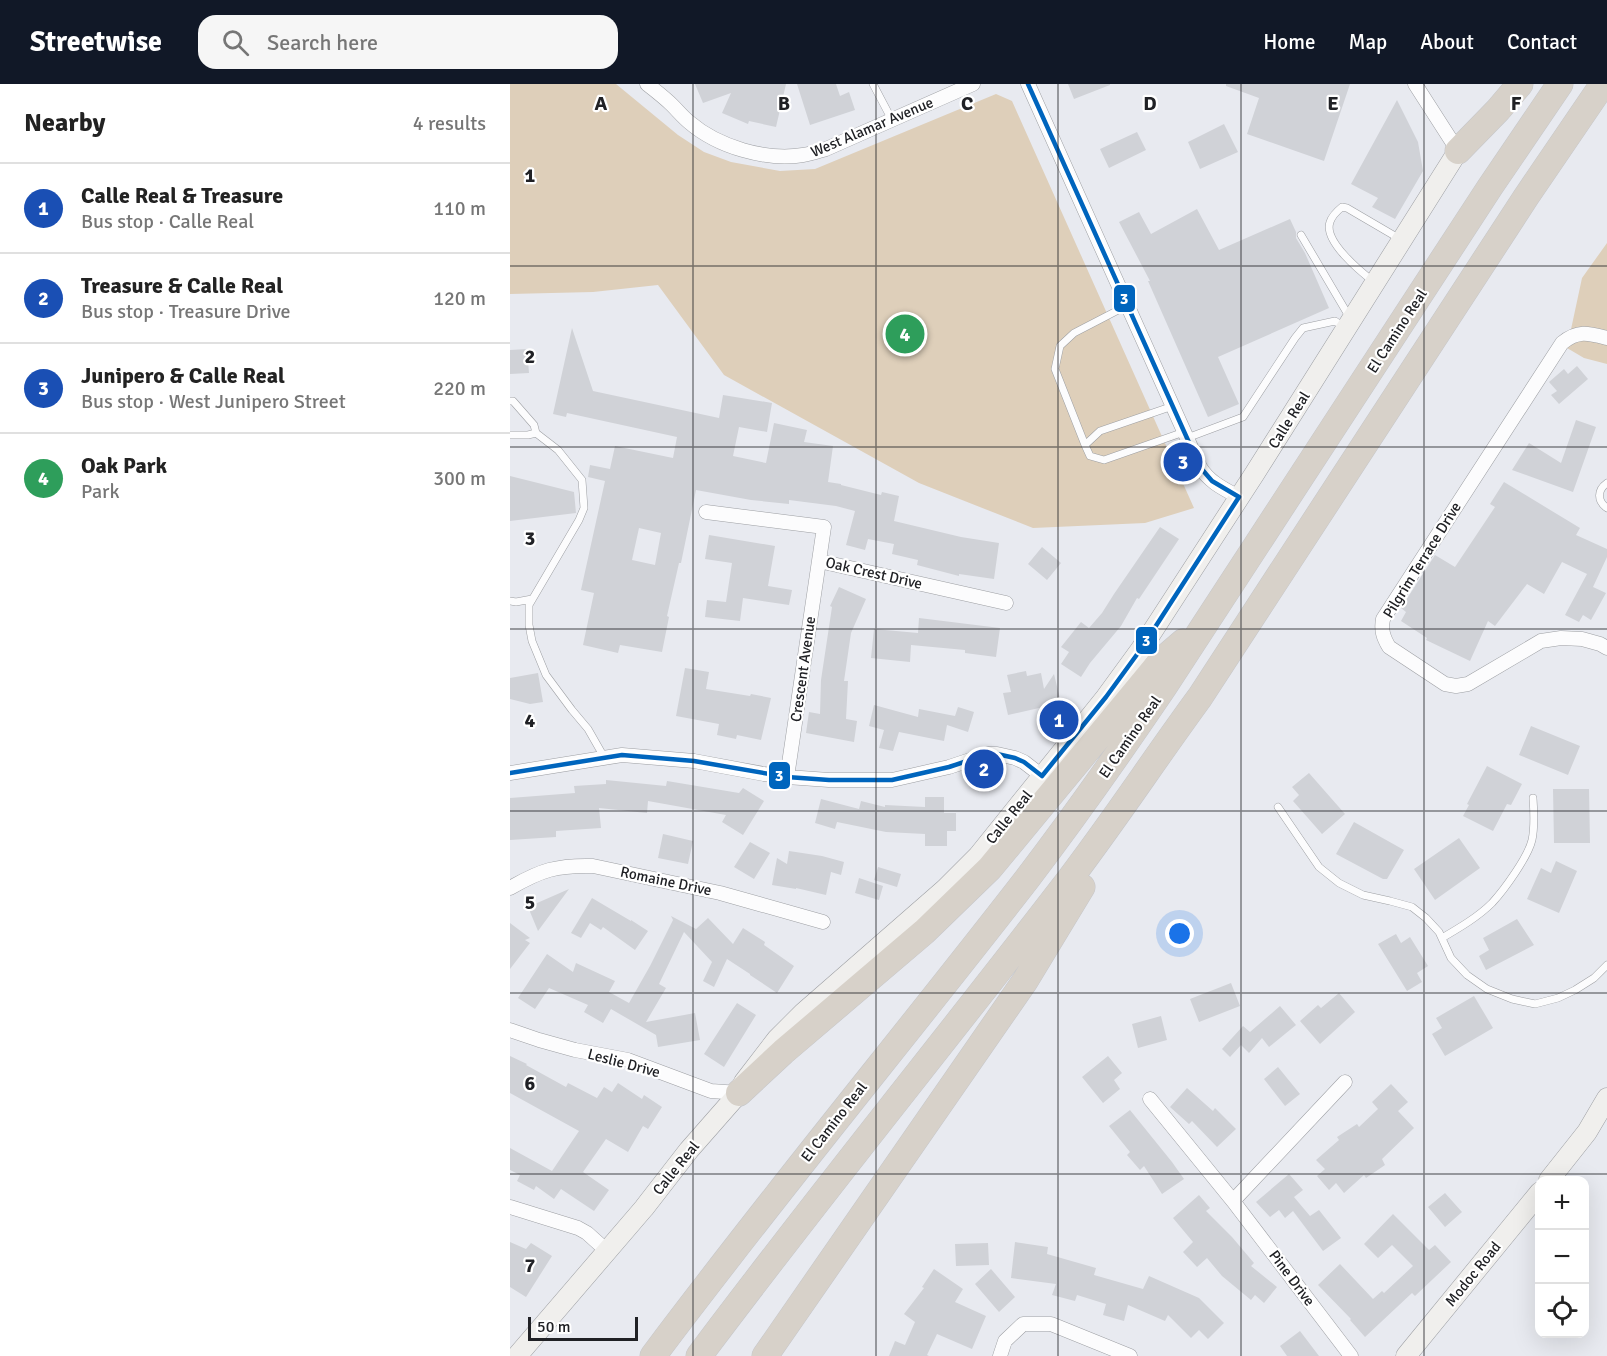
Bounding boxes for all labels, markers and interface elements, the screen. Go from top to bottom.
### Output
search box [198,15,618,69]
text: Streetwise [30,25,162,59]
icon: search [219,26,252,59]
text: Search here [267,29,378,56]
text: Home [1263,29,1316,55]
text: Map [1349,29,1387,55]
text: About [1420,29,1474,55]
text: Contact [1507,29,1577,55]
text: A [595,91,608,116]
text: B [778,91,790,116]
text: C [961,91,973,116]
text: D [1143,91,1157,116]
text: E [1327,91,1339,116]
text: F [1511,91,1522,116]
street label: West Alamar Avenue [808,93,936,161]
text: Nearby [24,107,105,139]
text: 4 results [413,111,486,136]
text: 1 [525,163,536,188]
text: Calle Real & Treasure [81,182,283,209]
text: 1 [38,196,49,221]
text: 110 m [433,196,486,221]
text: Bus stop · Calle Real [81,209,254,234]
text: Treasure & Calle Real [81,272,283,299]
line badge: 3 [1113,284,1136,313]
text: 2 [38,286,49,311]
text: 120 m [433,286,486,311]
street label: El Camino Real [1363,286,1431,376]
text: 3 [1120,289,1128,309]
text: Bus stop · Treasure Drive [81,299,290,324]
pin: 4 [886,312,924,356]
text: 2 [525,344,535,369]
text: Junipero & Calle Real [81,362,285,389]
text: 3 [38,376,49,401]
text: 220 m [433,376,486,401]
street label: Calle Real [1264,388,1314,452]
text: Bus stop · West Junipero Street [81,389,346,414]
pin: 3 [1164,440,1202,484]
text: Oak Park [81,452,167,479]
text: 4 [38,466,49,491]
text: 300 m [433,466,486,491]
text: Park [81,479,119,504]
street label: Pilgrim Terrace Drive [1379,499,1465,621]
text: 3 [525,526,535,551]
street label: Oak Crest Drive [824,553,924,593]
street label: Crescent Avenue [787,615,819,723]
line badge: 3 [1135,626,1158,655]
text: 3 [1142,631,1150,651]
street label: El Camino Real [1095,692,1165,782]
pin: 1 [1040,698,1078,742]
text: 4 [525,708,536,733]
pin: 2 [964,746,1004,792]
line badge: 3 [768,761,791,790]
text: 3 [775,766,783,786]
street label: Calle Real [982,786,1036,848]
street label: Romaine Drive [619,863,713,899]
text: 5 [525,890,535,915]
your location [1165,919,1194,948]
street label: Leslie Drive [586,1045,662,1081]
text: 6 [525,1071,536,1096]
street label: El Camino Real [797,1078,871,1166]
street label: Calle Real [649,1137,703,1199]
map controls [1535,1176,1589,1338]
button: + [1535,1176,1589,1230]
button: − [1535,1230,1589,1284]
street label: Modoc Road [1441,1238,1505,1310]
street label: Pine Drive [1265,1247,1319,1309]
text: 7 [525,1253,536,1278]
button: locate [1535,1284,1589,1338]
scale bar [528,1314,638,1342]
text: 50 m [537,1317,571,1337]

